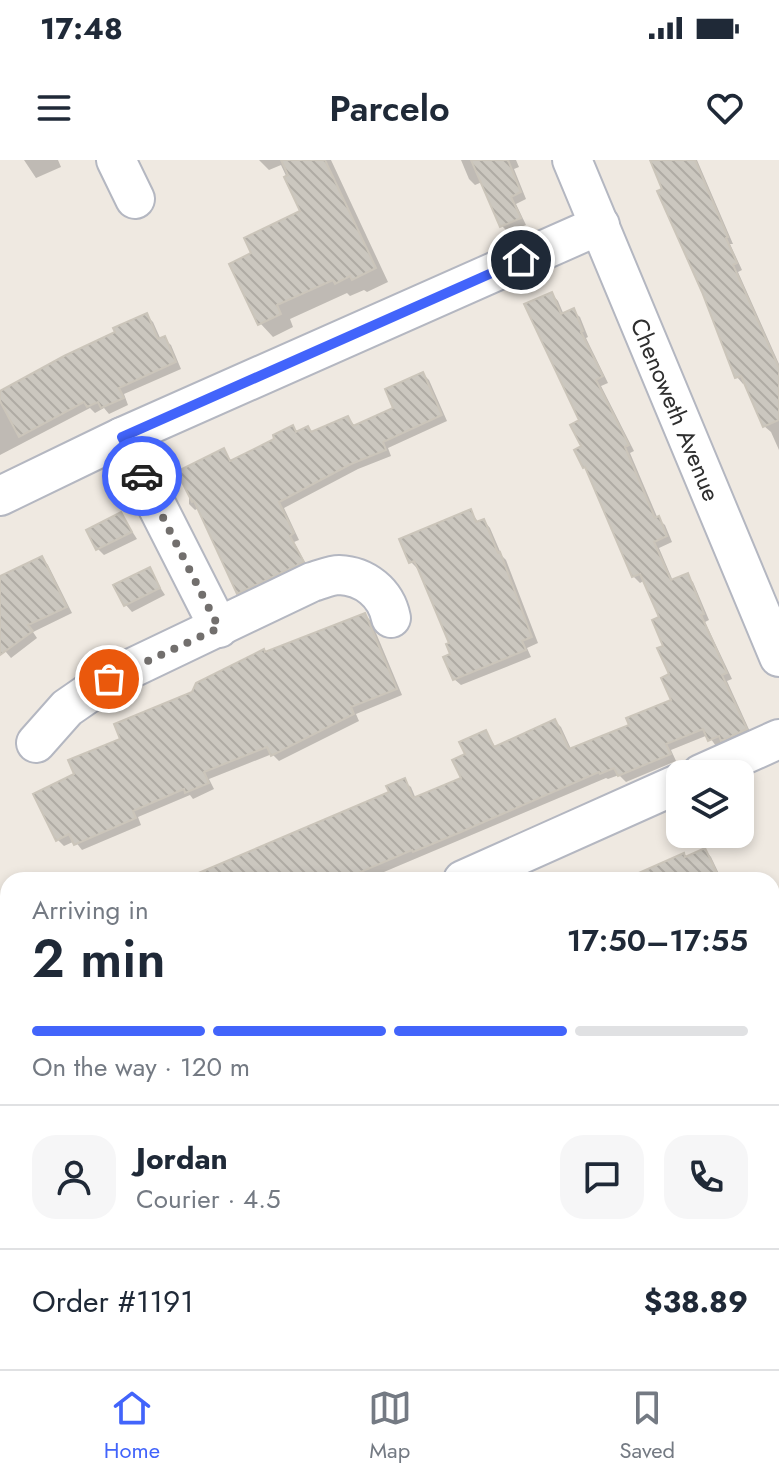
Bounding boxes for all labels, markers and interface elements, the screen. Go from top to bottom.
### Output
text: 17:48 [40,7,123,50]
text: Parcelo [329,82,450,134]
icon: menu [32,86,76,130]
icon: heart [703,86,747,130]
pin [487,226,555,294]
icon: home [499,238,543,282]
street label: Chenoweth Avenue [622,312,730,506]
courier [102,436,182,516]
icon: car [120,454,164,498]
pin [75,645,143,713]
icon: bag [87,657,131,701]
map controls [666,760,754,848]
button: layers [666,760,754,848]
text: Arriving in [32,891,149,929]
text: 17:50–17:55 [567,919,748,962]
text: 2 min [32,921,165,997]
text: On the way · 120 m [32,1048,250,1086]
button: person [32,1135,116,1219]
button: chat [560,1135,644,1219]
button: phone [664,1135,748,1219]
text: Jordan [136,1137,228,1180]
text: Courier · 4.5 [136,1180,281,1218]
text: Order #1191 [32,1280,194,1323]
text: $38.89 [644,1280,748,1323]
tab: Home [104,1386,160,1466]
tab: Map [368,1386,412,1466]
tab: Saved [619,1386,675,1466]

